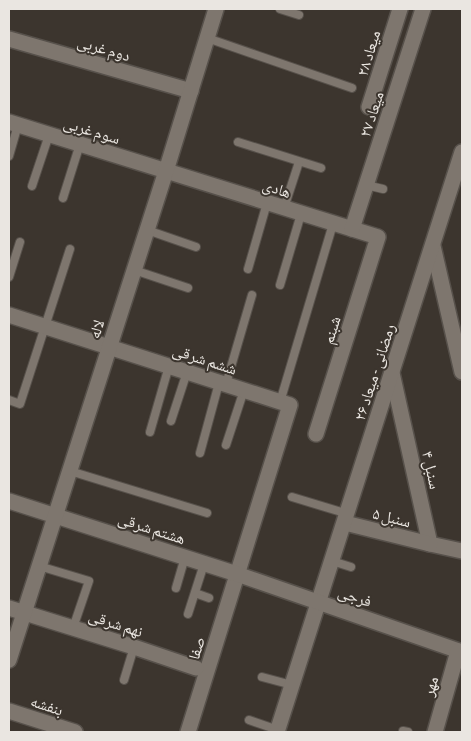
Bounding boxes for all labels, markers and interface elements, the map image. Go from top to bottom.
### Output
street label: میعاد ۲۸ [353,28,384,78]
street label: دوم غربی [75,32,132,66]
street label: میعاد ۲۷ [355,89,387,139]
street label: سوم غربی [61,113,122,149]
street label: هادی [260,175,293,203]
street label: شبنم [318,314,346,347]
street label: لاله [85,317,107,341]
street label: رمضانی - میعاد ۲۶ [350,321,400,423]
street label: ششم شرقی [170,340,239,380]
street label: سنبل ۴ [417,449,445,491]
street label: سنبل ۵ [371,504,413,532]
street label: هشتم شرقی [115,509,188,549]
street label: فرجی [335,582,374,612]
street label: نهم شرقی [86,606,145,642]
street label: صفا [184,634,208,662]
street label: مهر [418,674,442,699]
street label: بنفشه [28,691,66,719]

